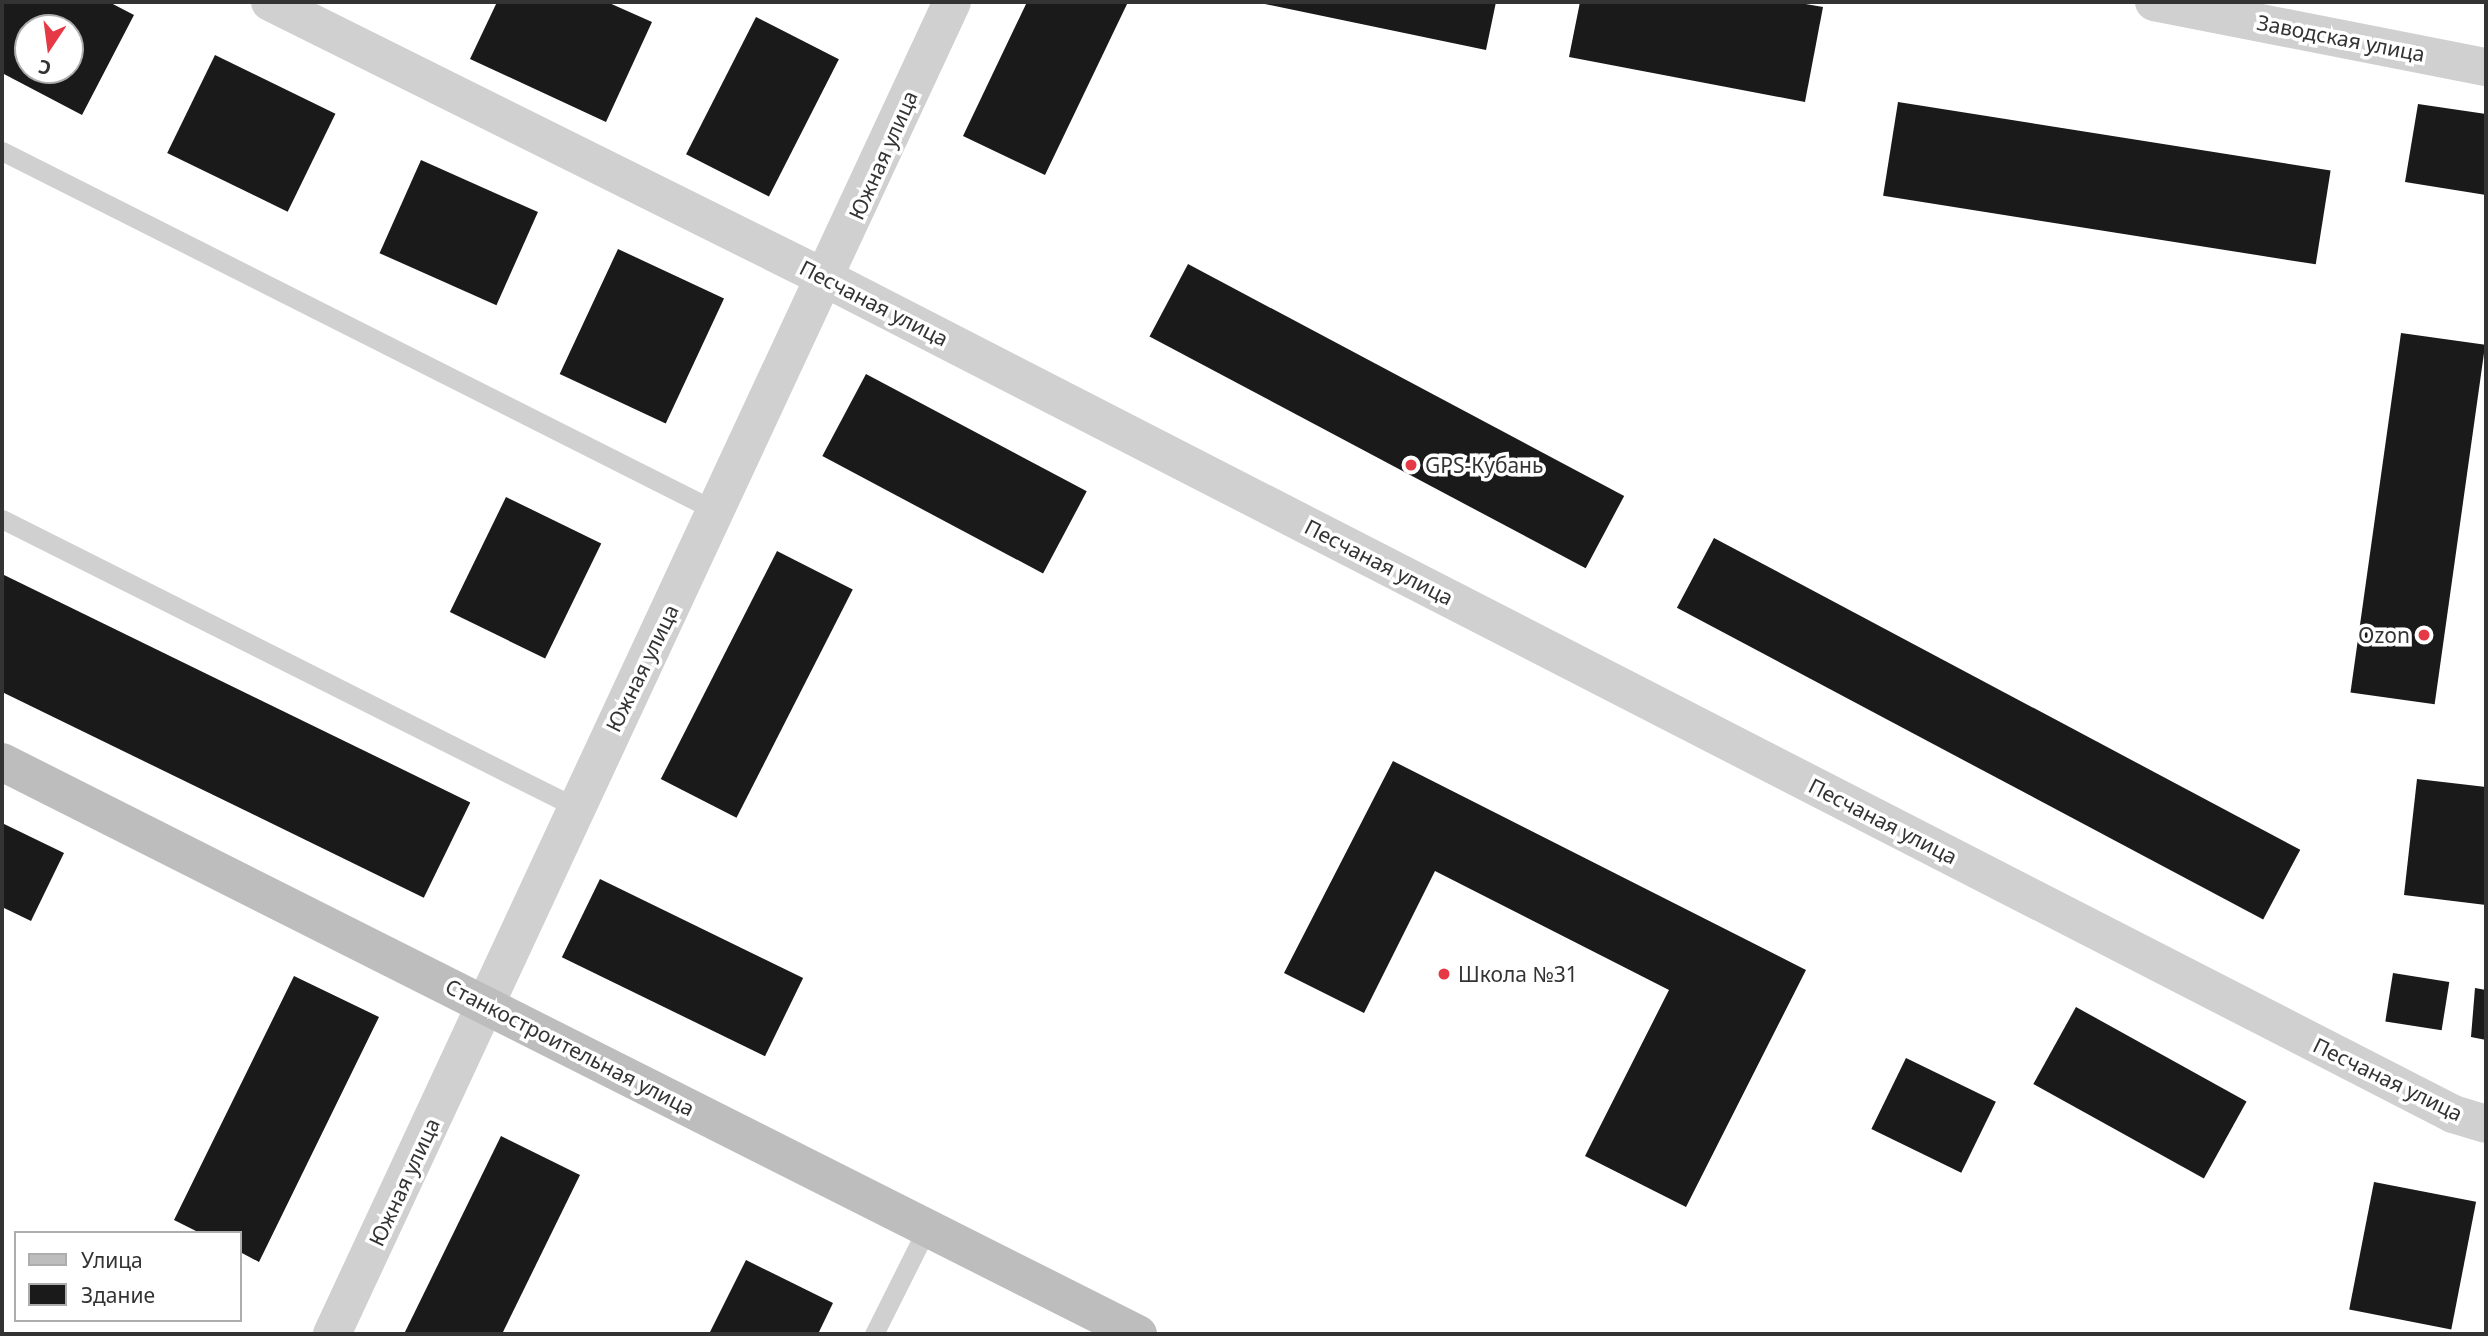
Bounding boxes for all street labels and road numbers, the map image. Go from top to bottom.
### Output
street label: Заводская улица [2255,9,2427,67]
street label: Южная улица [843,87,923,223]
street label: Песчаная улица [796,255,952,351]
street label: Песчаная улица [1301,514,1457,610]
street label: Южная улица [600,600,684,736]
street label: Песчаная улица [1805,773,1961,869]
street label: Станкостроительная улица [441,973,699,1121]
street label: Песчаная улица [2309,1032,2467,1126]
street label: Южная улица [363,1114,445,1250]

